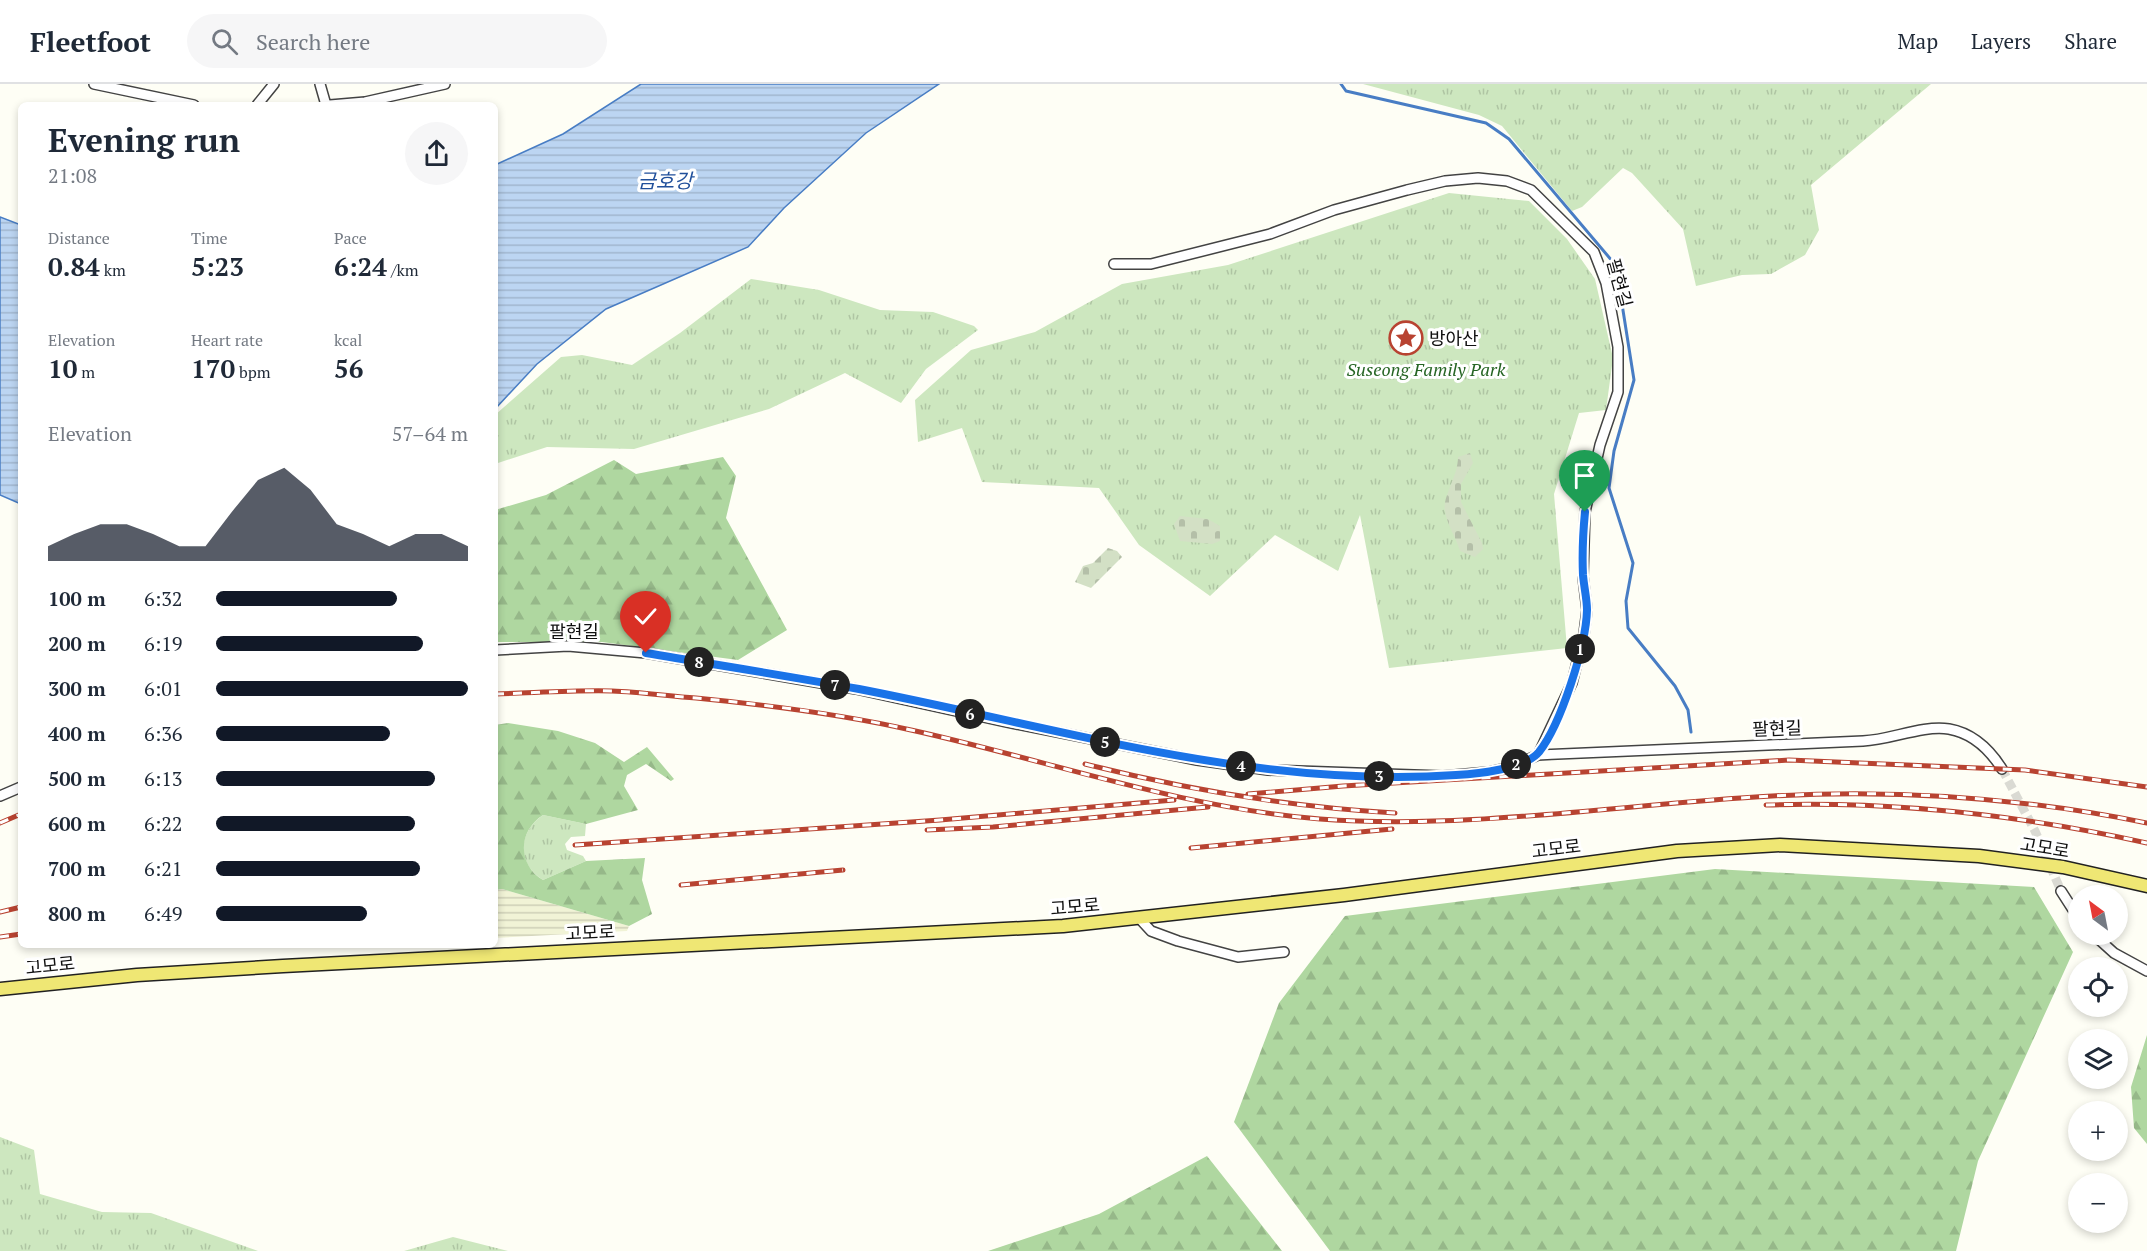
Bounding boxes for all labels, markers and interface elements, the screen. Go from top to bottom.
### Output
search box [187,14,607,68]
text: Fleetfoot [30,23,151,60]
icon: search [208,25,241,58]
text: Search here [256,27,370,56]
text: Map [1897,27,1938,55]
text: Layers [1971,27,2031,55]
text: Share [2064,27,2117,55]
text: Evening run [48,118,240,161]
button: share [405,122,468,185]
text: 21:08 [48,162,97,189]
water label: 금호강 [637,167,695,194]
text: Distance [48,227,110,249]
text: Time [191,227,228,249]
text: Pace [334,227,367,249]
text: 0.84 [48,249,100,283]
text: 5:23 [191,249,244,283]
text: 6:24 [334,249,387,283]
street label: 팔현길 [1602,256,1638,310]
text: km [100,259,126,281]
text: /km [387,259,418,281]
place icon: 방아산 [1388,320,1424,356]
place label: 방아산 [1429,326,1479,350]
text: Elevation [48,329,115,351]
text: Heart rate [191,329,263,351]
text: kcal [334,329,362,351]
text: 10 [48,351,77,385]
text: 170 [191,351,235,385]
text: 56 [334,351,363,385]
park label: Suseong Family Park [1347,357,1506,381]
text: m [77,361,95,383]
text: bpm [235,361,271,383]
text: Elevation [48,420,132,447]
text: 57–64 m [392,420,468,447]
pin [1559,450,1610,512]
icon: arrive [1568,459,1601,492]
text: 100 m [48,585,106,612]
text: 6:32 [144,585,183,612]
pin [620,591,671,653]
icon: check [629,600,662,633]
street label: 팔현길 [549,619,599,643]
text: 200 m [48,630,106,657]
text: 6:19 [144,630,183,657]
pin: 1 [1565,634,1595,664]
text: 1 [1575,638,1585,660]
pin: 8 [684,647,714,677]
text: 8 [694,651,704,673]
pin: 7 [820,670,850,700]
text: 7 [830,674,840,696]
text: 300 m [48,675,106,702]
text: 6:01 [144,675,183,702]
pin: 6 [955,699,985,729]
text: 6 [965,703,975,725]
street label: 팔현길 [1752,715,1802,741]
text: 400 m [48,720,106,747]
text: 6:36 [144,720,183,747]
pin: 5 [1090,727,1120,757]
text: 5 [1100,731,1110,753]
pin: 2 [1501,749,1531,779]
pin: 4 [1226,751,1256,781]
text: 2 [1511,753,1521,775]
text: 4 [1236,755,1246,777]
pin: 3 [1364,761,1394,791]
text: 500 m [48,765,106,792]
text: 6:13 [144,765,183,792]
text: 3 [1374,765,1384,787]
text: 600 m [48,810,106,837]
text: 6:22 [144,810,183,837]
street label: 고모로 [2019,831,2071,863]
street label: 고모로 [1530,833,1582,863]
text: 700 m [48,855,106,882]
text: 6:21 [144,855,183,882]
north arrow [2068,885,2128,945]
map controls [2068,885,2128,1233]
street label: 고모로 [1049,892,1101,920]
text: 800 m [48,900,106,927]
text: 6:49 [144,900,183,927]
street label: 고모로 [565,919,615,945]
street label: 고모로 [24,950,76,980]
button: locate [2068,957,2128,1017]
button: layers [2068,1029,2128,1089]
button: + [2068,1101,2128,1161]
button: − [2068,1173,2128,1233]

